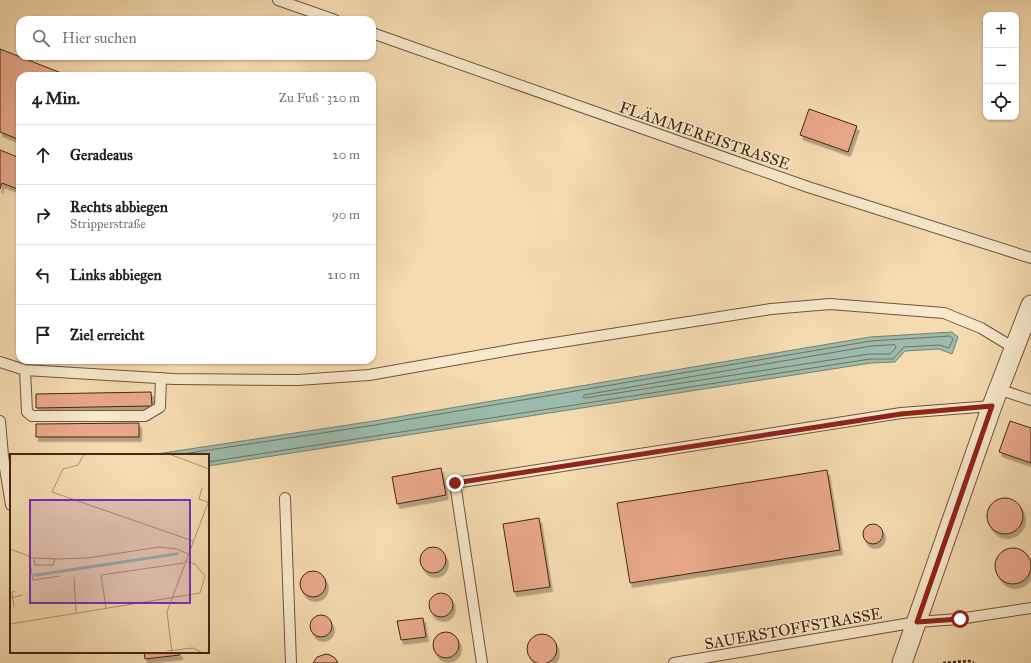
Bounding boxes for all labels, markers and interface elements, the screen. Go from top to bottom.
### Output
map controls [983,12,1019,120]
button: + [983,12,1019,48]
search box [16,16,376,60]
icon: search [30,27,52,49]
text: Hier suchen [62,29,137,47]
button: − [983,48,1019,84]
button: locate [983,84,1019,120]
text: 4 Min. [32,88,80,109]
text: Zu Fuß · 320 m [279,90,360,106]
street label: FLÄMMEREISTRASSE [617,96,793,174]
icon: ahead [32,144,54,166]
text: Geradeaus [70,146,133,164]
text: 20 m [332,147,360,163]
text: Rechts abbiegen [70,198,168,216]
icon: right [32,204,54,226]
text: 90 m [332,207,360,223]
text: Stripperstraße [70,216,146,232]
icon: left [32,264,54,286]
text: Links abbiegen [70,266,162,284]
text: 210 m [327,267,360,283]
icon: arrive [32,324,54,346]
text: Ziel erreicht [70,326,145,344]
inset map [10,454,209,653]
route end [446,474,464,492]
street label: SAUERSTOFFSTRASSE [703,604,883,653]
route start [951,610,969,628]

